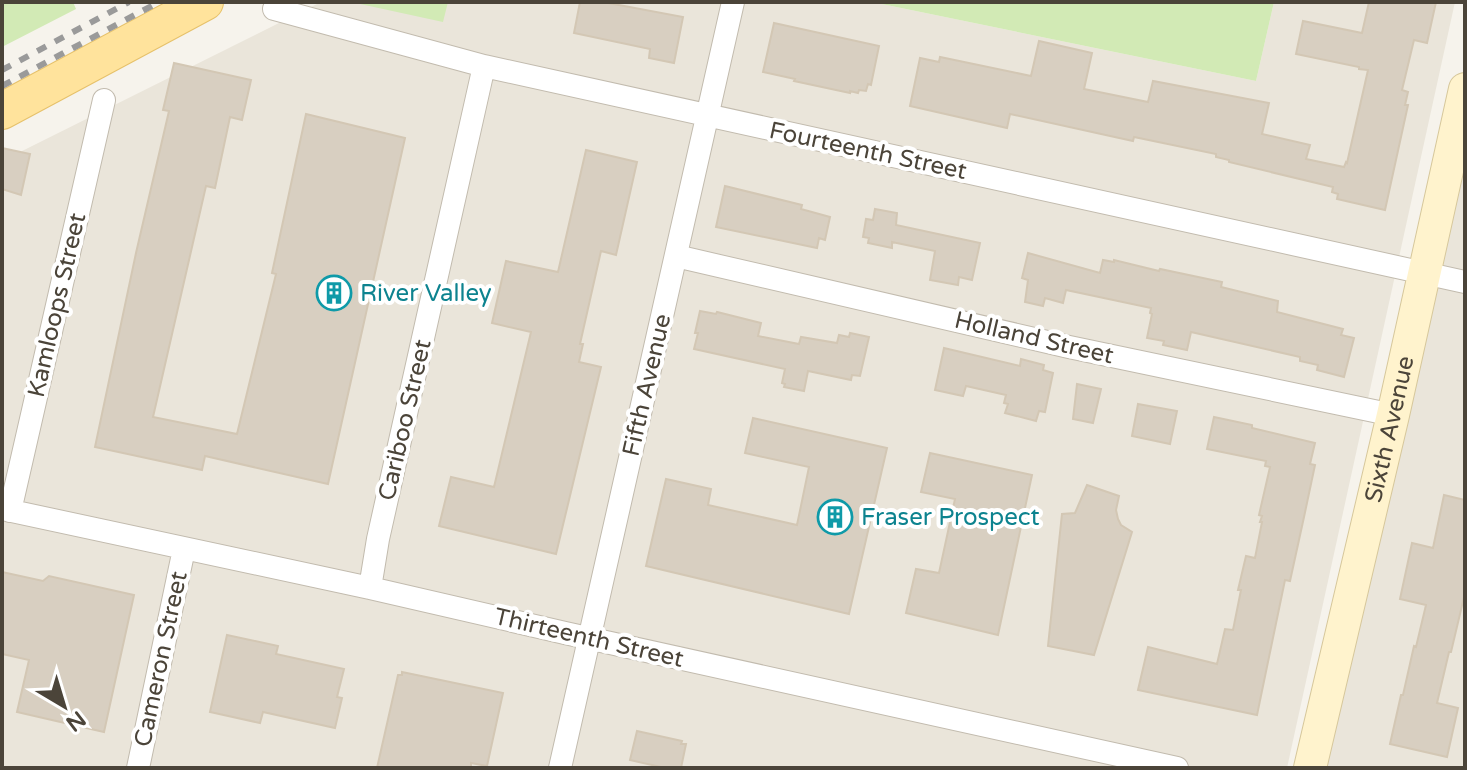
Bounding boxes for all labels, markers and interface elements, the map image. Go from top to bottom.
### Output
street label: Fourteenth Street [767,116,969,186]
street label: Kamloops Street [22,210,92,400]
building icon: River Valley [315,274,353,312]
place label: River Valley [360,279,492,308]
street label: Holland Street [952,306,1116,370]
street label: Fifth Avenue [617,311,677,459]
street label: Cariboo Street [372,337,438,503]
street label: Sixth Avenue [1358,353,1420,505]
building icon: Fraser Prospect [816,498,854,536]
place label: Fraser Prospect [861,503,1040,532]
street label: Cameron Street [128,569,194,749]
street label: Thirteenth Street [492,602,686,674]
north arrow [24,666,104,746]
text: N [61,705,91,737]

